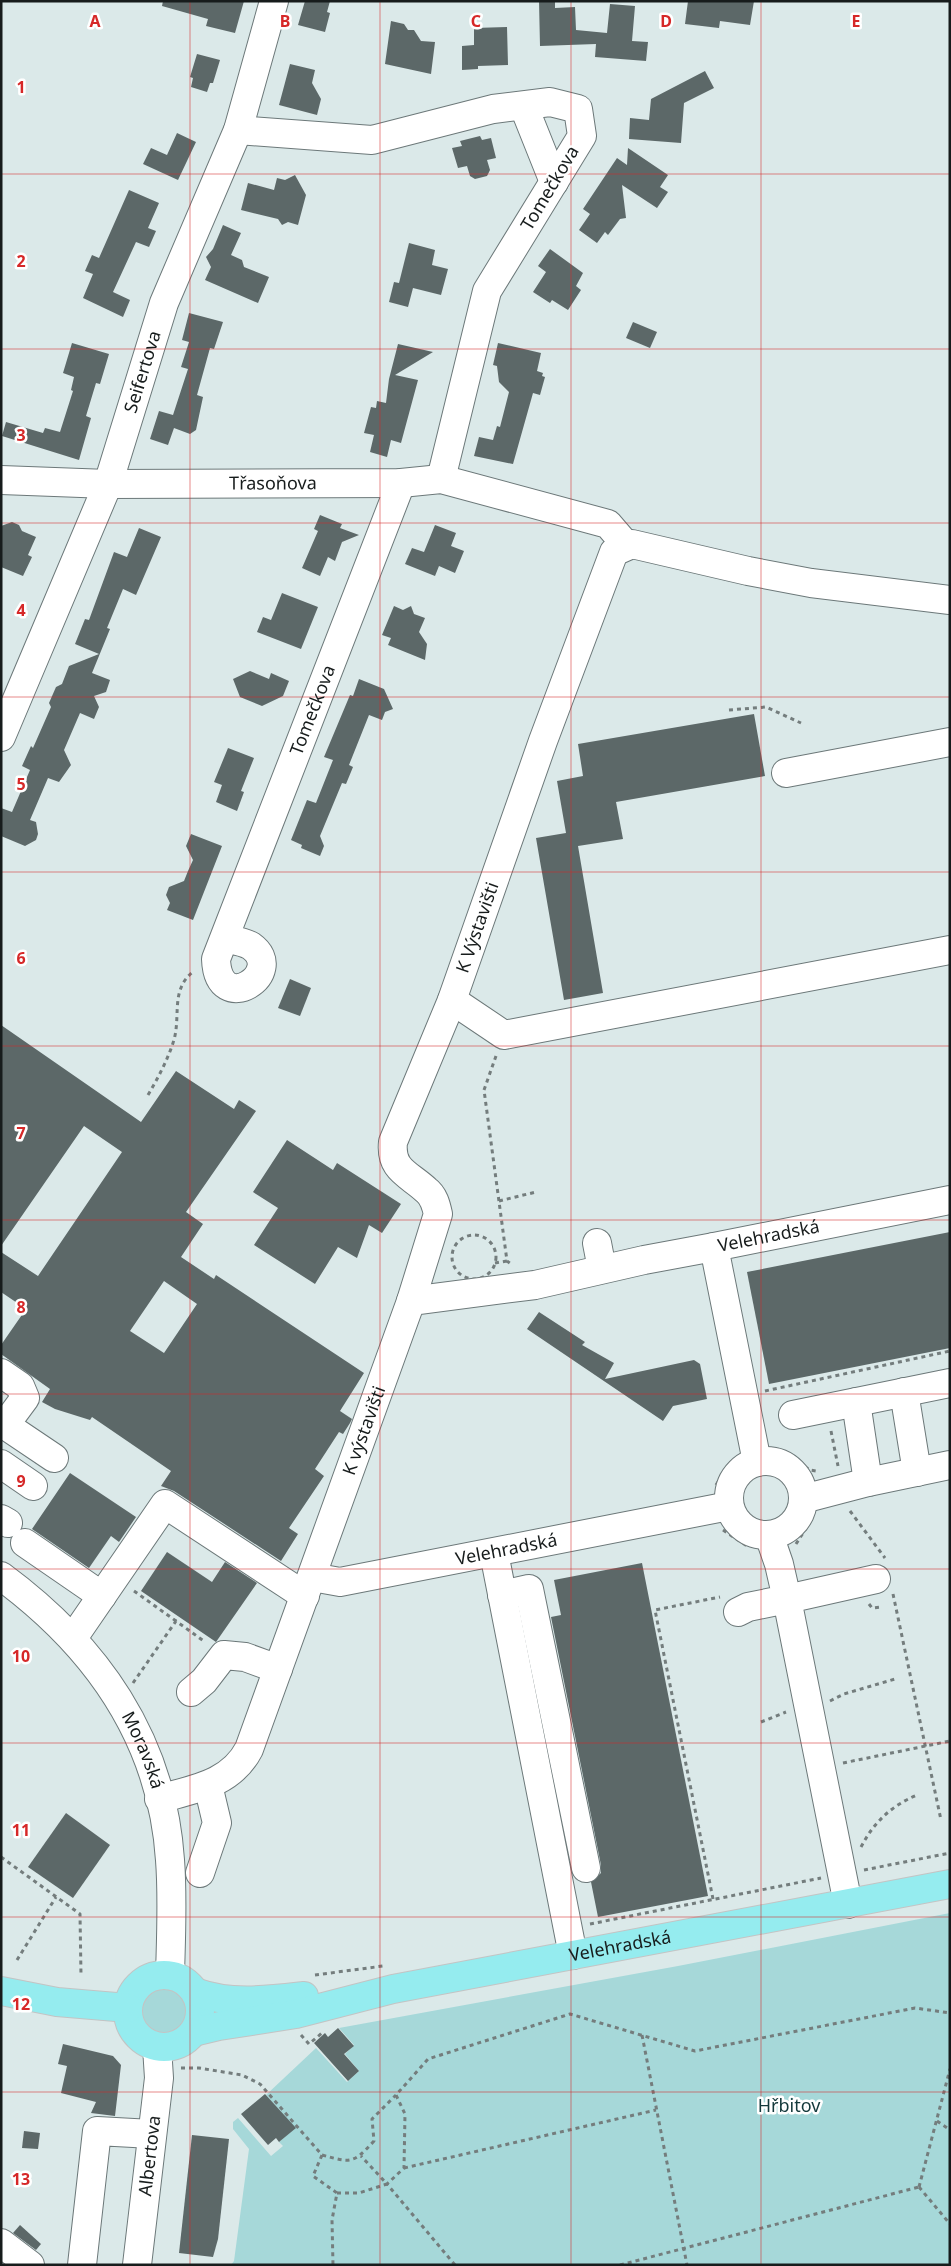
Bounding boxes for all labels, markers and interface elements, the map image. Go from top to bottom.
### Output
text: A [89,10,101,32]
text: B [280,10,290,32]
text: C [471,10,481,32]
text: D [660,10,672,32]
text: E [852,10,861,32]
text: 1 [16,76,26,98]
street label: Tomečkova [514,141,584,234]
text: 2 [16,250,26,272]
street label: Seifertova [118,328,166,416]
text: 3 [16,424,26,446]
street label: Třasoňova [229,470,317,495]
text: 4 [16,599,26,621]
street label: Tomečkova [283,661,340,758]
text: 5 [16,773,26,795]
street label: K Výstavišti [449,879,504,976]
text: 6 [16,947,26,969]
text: 7 [16,1122,26,1144]
street label: Velehradská [716,1213,821,1257]
text: 8 [16,1296,26,1318]
street label: K výstavišti [336,1383,390,1478]
text: 9 [16,1470,26,1492]
street label: Velehradská [453,1527,559,1570]
text: 10 [12,1645,30,1667]
street label: Moravská [117,1707,170,1791]
text: 11 [12,1819,30,1841]
street label: Velehradská [567,1924,673,1967]
text: 12 [12,1993,30,2015]
park label: Hřbitov [758,2093,821,2117]
street label: Albertova [132,2114,166,2197]
text: 13 [12,2168,30,2190]

